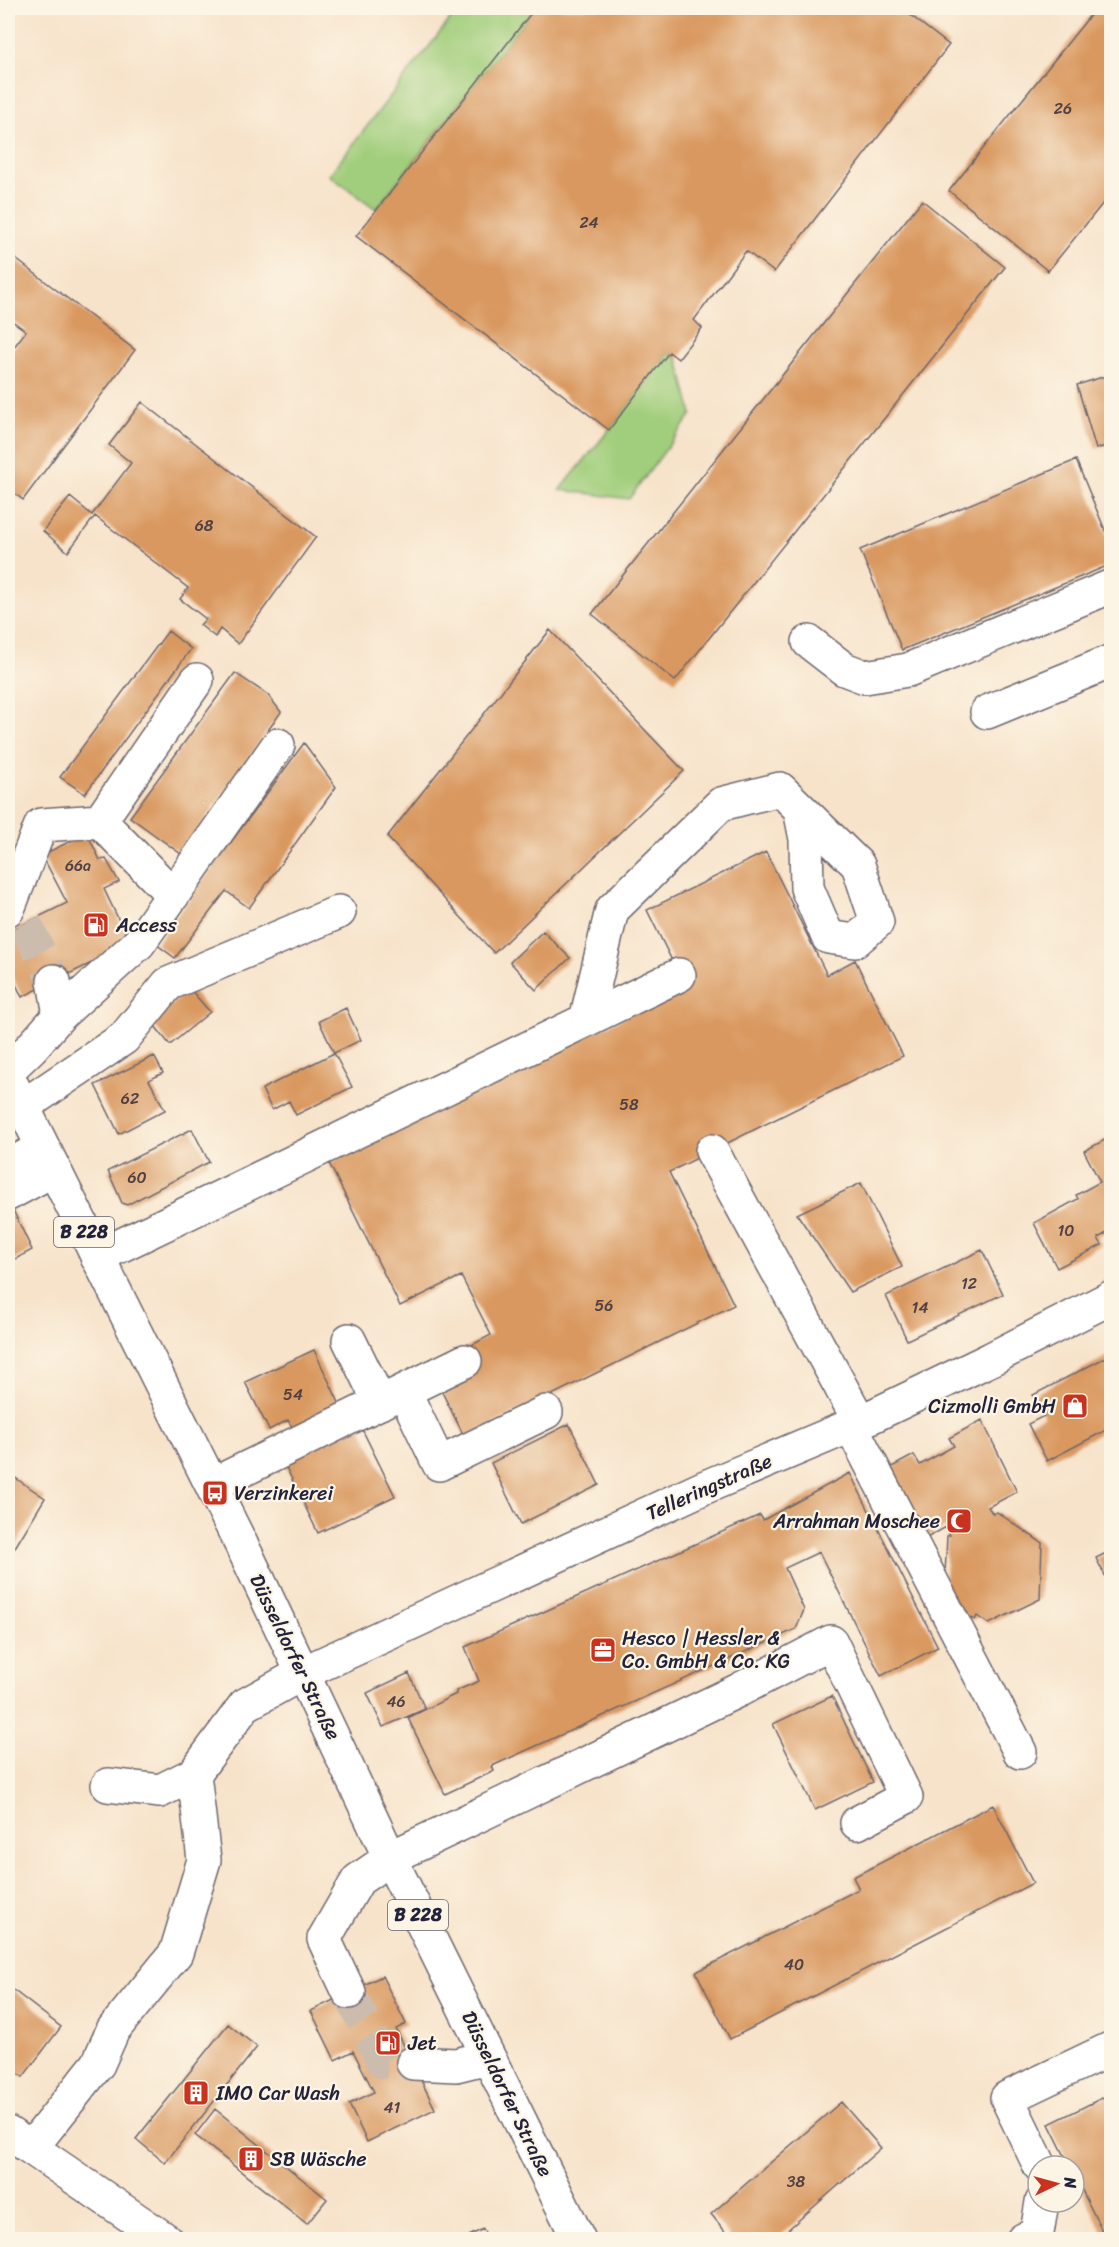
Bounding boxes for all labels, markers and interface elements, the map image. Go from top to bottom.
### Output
house number: 26 [1054,94,1072,123]
house number: 24 [579,208,599,237]
house number: 68 [195,511,214,540]
house number: 66a [65,851,91,880]
place label: Access [115,908,178,943]
fuel station icon: Access [81,910,111,940]
house number: 62 [121,1084,139,1113]
house number: 58 [619,1090,639,1119]
house number: 60 [127,1163,147,1192]
house number: 10 [1058,1216,1074,1245]
road number: B 228 [54,1217,114,1247]
house number: 12 [961,1269,977,1298]
house number: 56 [595,1291,613,1320]
house number: 14 [912,1293,928,1322]
house number: 54 [283,1380,303,1409]
place label: Cizmolli GmbH [928,1389,1056,1424]
shop icon: Cizmolli GmbH [1060,1391,1090,1421]
street label: Telleringstraße [640,1444,778,1530]
place label: Verzinkerei [234,1476,334,1511]
bus stop icon: Verzinkerei [200,1478,230,1508]
place label: Arrahman Moschee [772,1504,940,1539]
mosque icon: Arrahman Moschee [944,1506,974,1536]
street label: Düsseldorfer Straße [240,1568,350,1746]
place label: Hesco | Hessler & Co. GmbH & Co. KG [622,1621,790,1679]
office icon: Hesco | Hessler & Co. GmbH & Co. KG [588,1635,618,1665]
house number: 46 [386,1687,406,1716]
road number: B 228 [388,1900,448,1930]
house number: 40 [784,1950,804,1979]
street label: Düsseldorfer Straße [452,2005,562,2183]
place label: Jet [407,2026,437,2061]
fuel station icon: Jet [373,2028,403,2058]
place label: IMO Car Wash [215,2076,340,2111]
building icon: IMO Car Wash [181,2078,211,2108]
house number: 41 [384,2093,401,2122]
place label: SB Wäsche [270,2142,367,2177]
building icon: SB Wäsche [236,2144,266,2174]
north arrow [1026,2154,1086,2214]
house number: 38 [787,2167,806,2196]
text: N [1055,2175,1085,2190]

